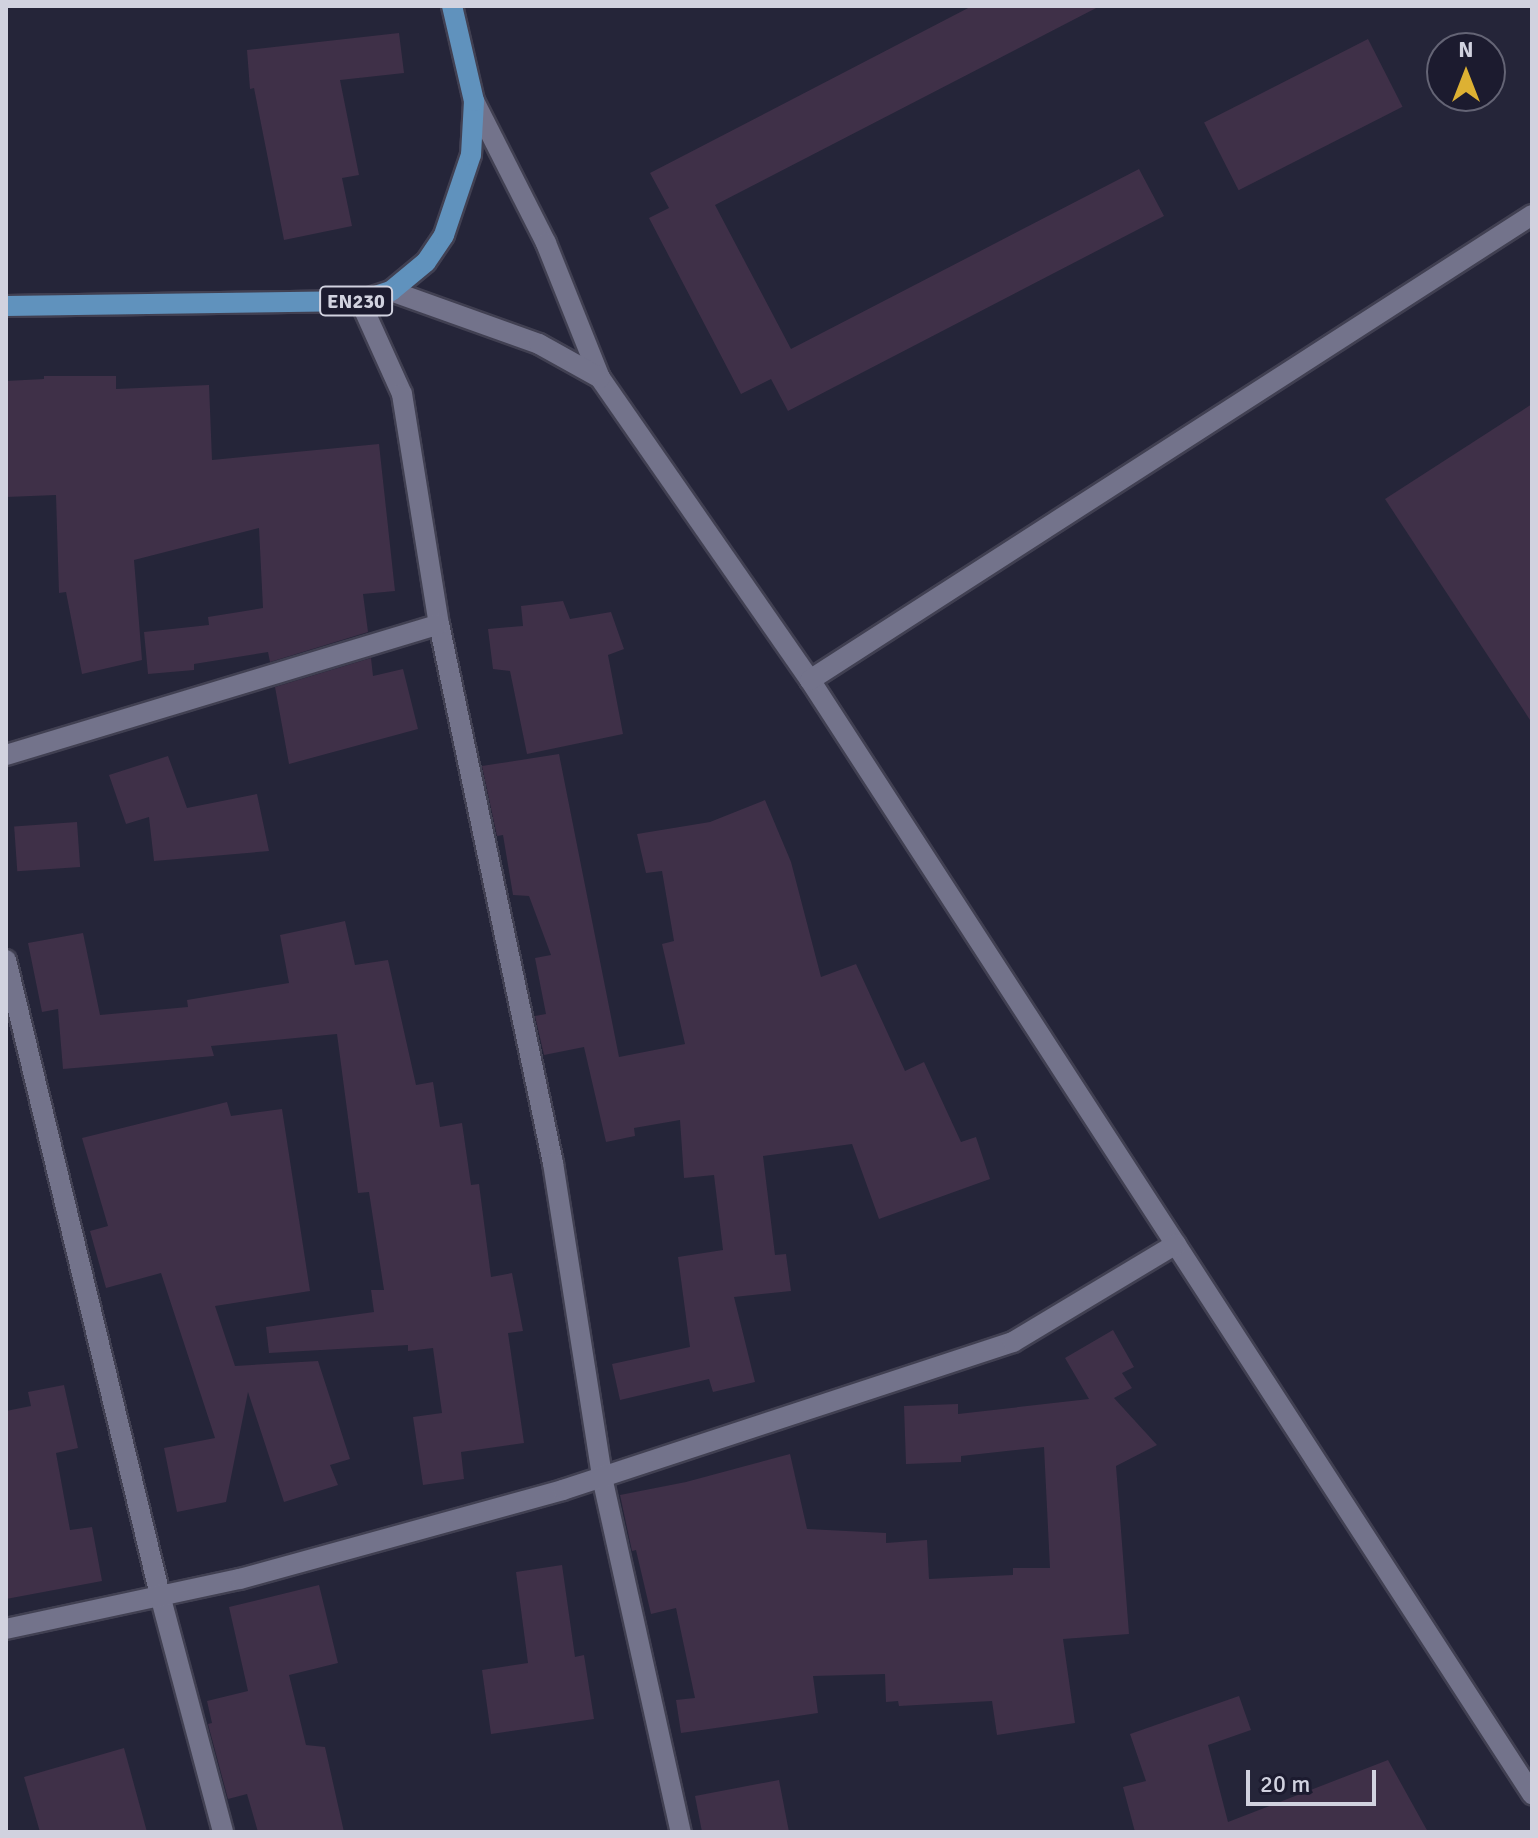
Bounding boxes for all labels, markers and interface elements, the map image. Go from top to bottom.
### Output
north arrow [1426,32,1506,112]
text: N [1458,36,1474,63]
road number: EN230 [318,285,394,317]
scale bar [1250,1754,1380,1804]
text: 20 m [1260,1769,1310,1799]

